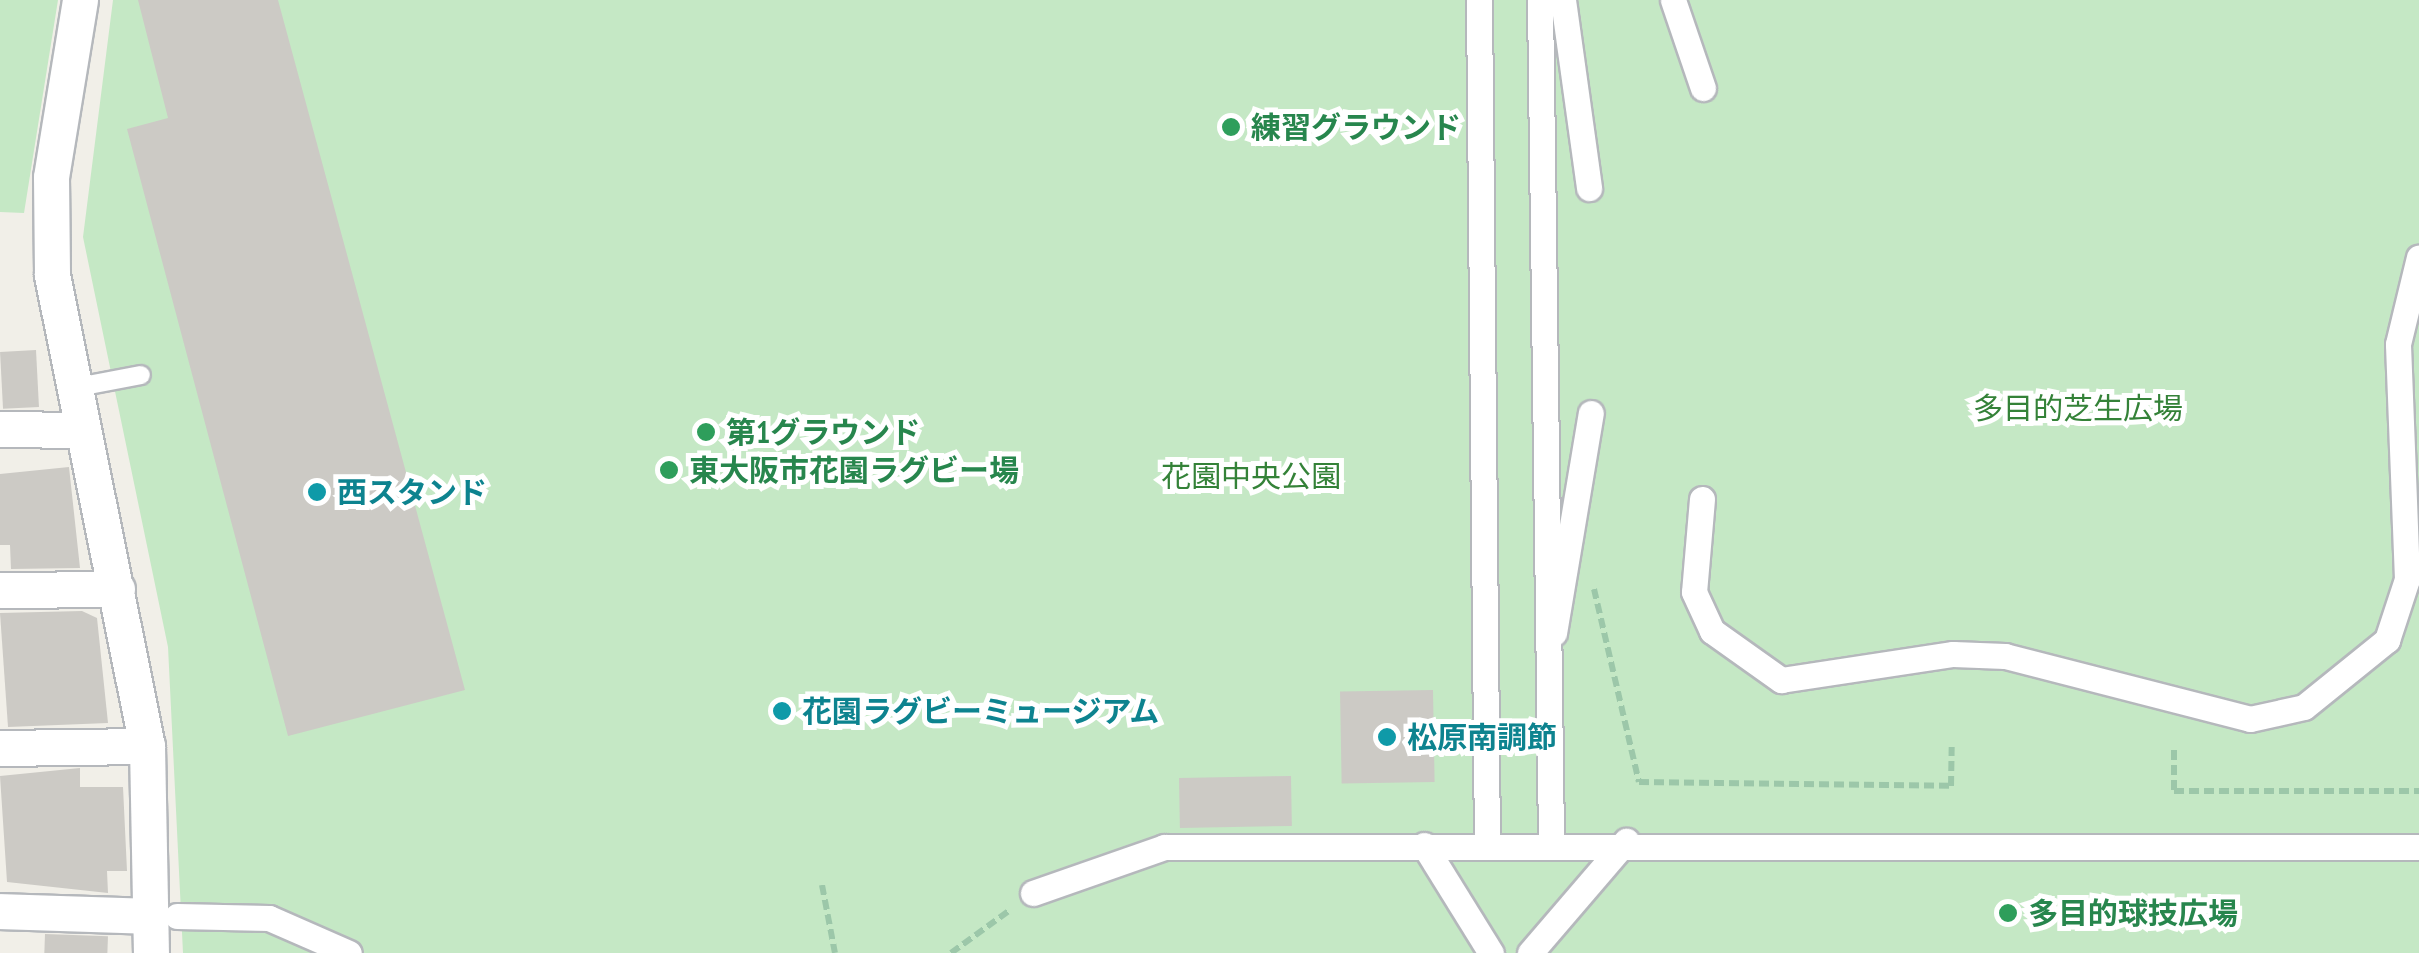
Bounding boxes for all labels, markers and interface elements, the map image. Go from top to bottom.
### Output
place label: 練習グラウンド [1251,109,1461,145]
marker: 練習グラウンド [1220,116,1242,138]
park label: 多目的芝生広場 [1973,390,2183,426]
place label: 第1グラウンド [726,414,920,450]
marker: 第1グラウンド [695,421,717,443]
place label: 東大阪市花園ラグビー場 [689,452,1019,488]
park label: 花園中央公園 [1161,458,1341,494]
marker: 東大阪市花園ラグビー場 [658,459,680,481]
place label: 西スタンド [337,474,487,510]
marker: 西スタンド [306,481,328,503]
place label: 花園ラグビーミュージアム [802,693,1162,729]
marker: 花園ラグビーミュージアム [771,700,793,722]
place label: 松原南調節 [1407,719,1557,755]
marker: 松原南調節 [1376,726,1398,748]
place label: 多目的球技広場 [2028,895,2238,931]
marker: 多目的球技広場 [1997,902,2019,924]

